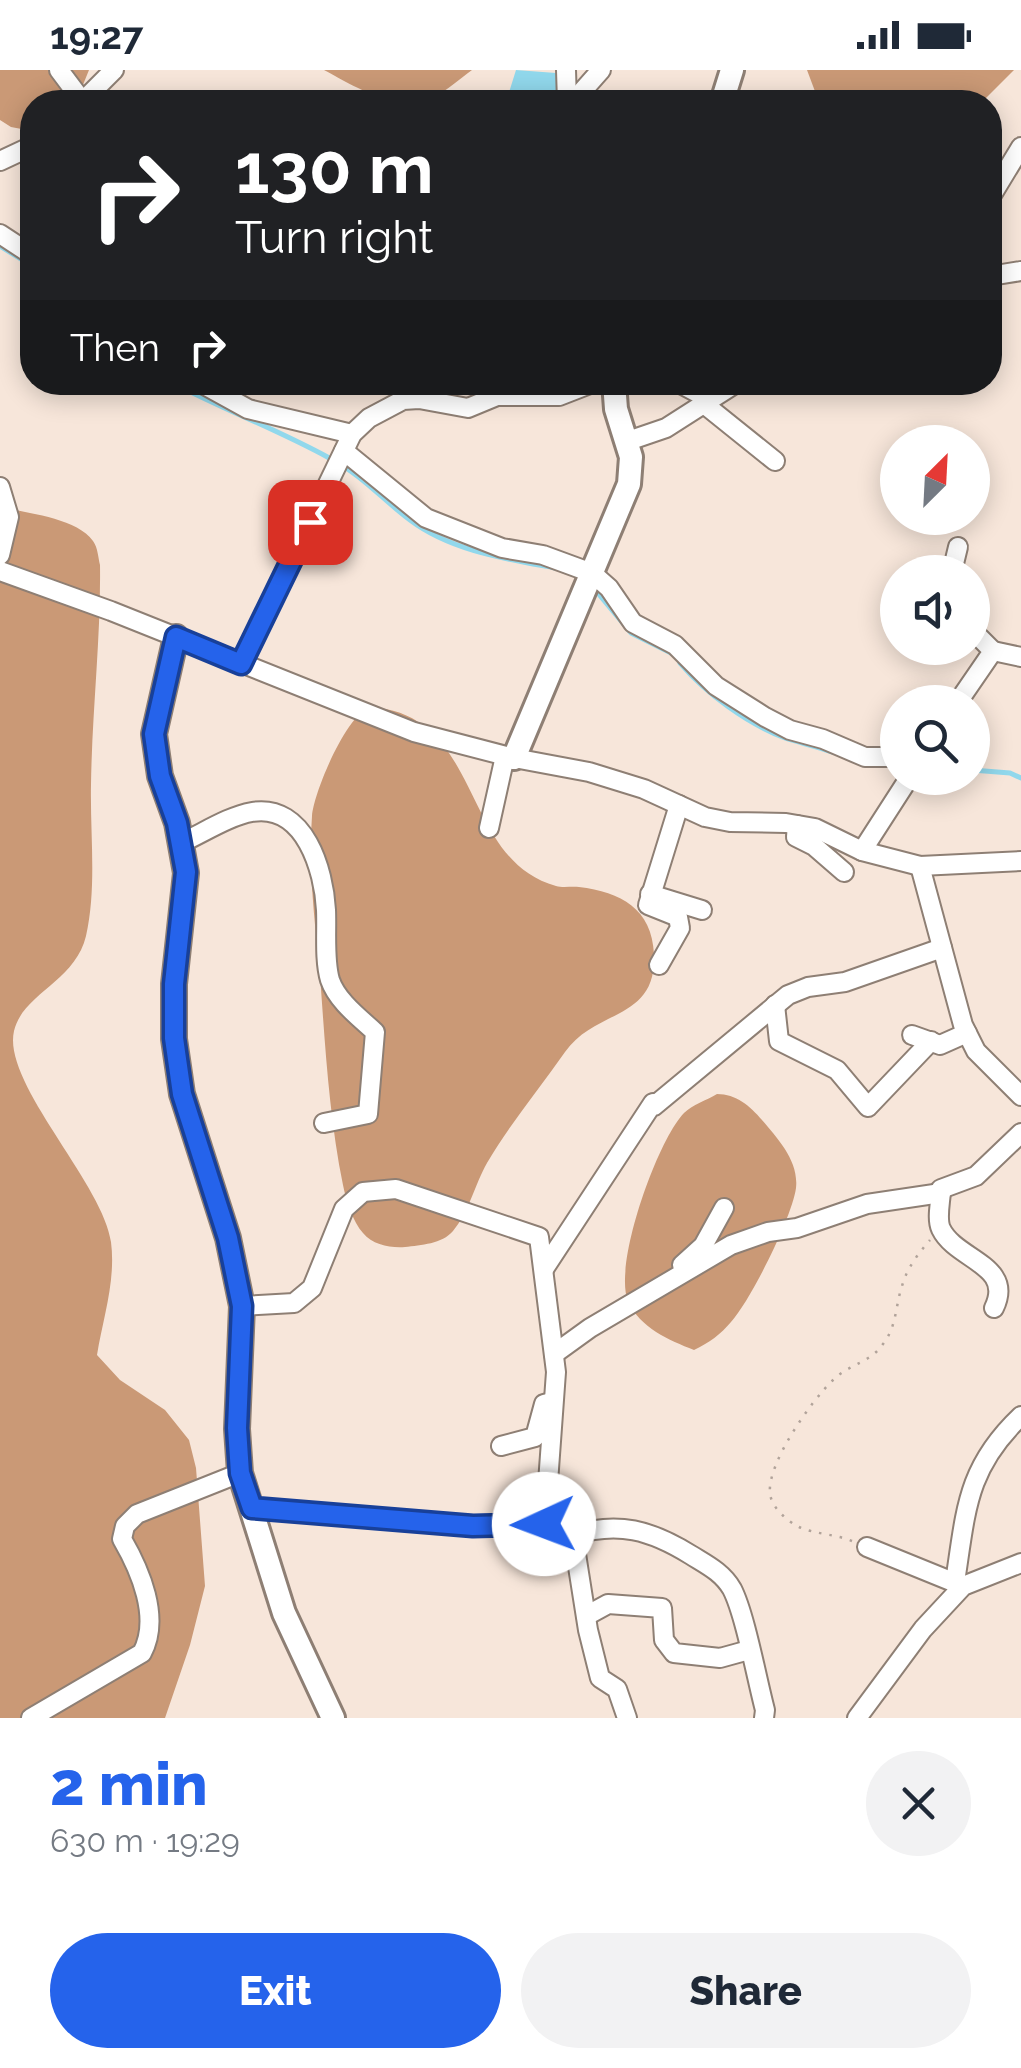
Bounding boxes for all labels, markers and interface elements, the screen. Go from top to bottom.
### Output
text: 19:27 [50,13,143,58]
text: 130 m [235,127,434,209]
icon: right [70,130,200,260]
text: Turn right [235,211,433,264]
icon: right [180,320,235,375]
text: Then [70,325,160,370]
north arrow [880,425,990,535]
map controls [880,425,990,795]
pin [268,480,353,565]
icon: arrive [283,495,338,550]
button: sound [880,555,990,665]
button: search [880,685,990,795]
position arrow [492,1472,596,1576]
text: 2 min [50,1749,208,1819]
button: close [866,1751,971,1856]
text: 630 m · 19:29 [50,1822,240,1859]
button: Exit [50,1933,501,2048]
button: Share [521,1933,971,2048]

